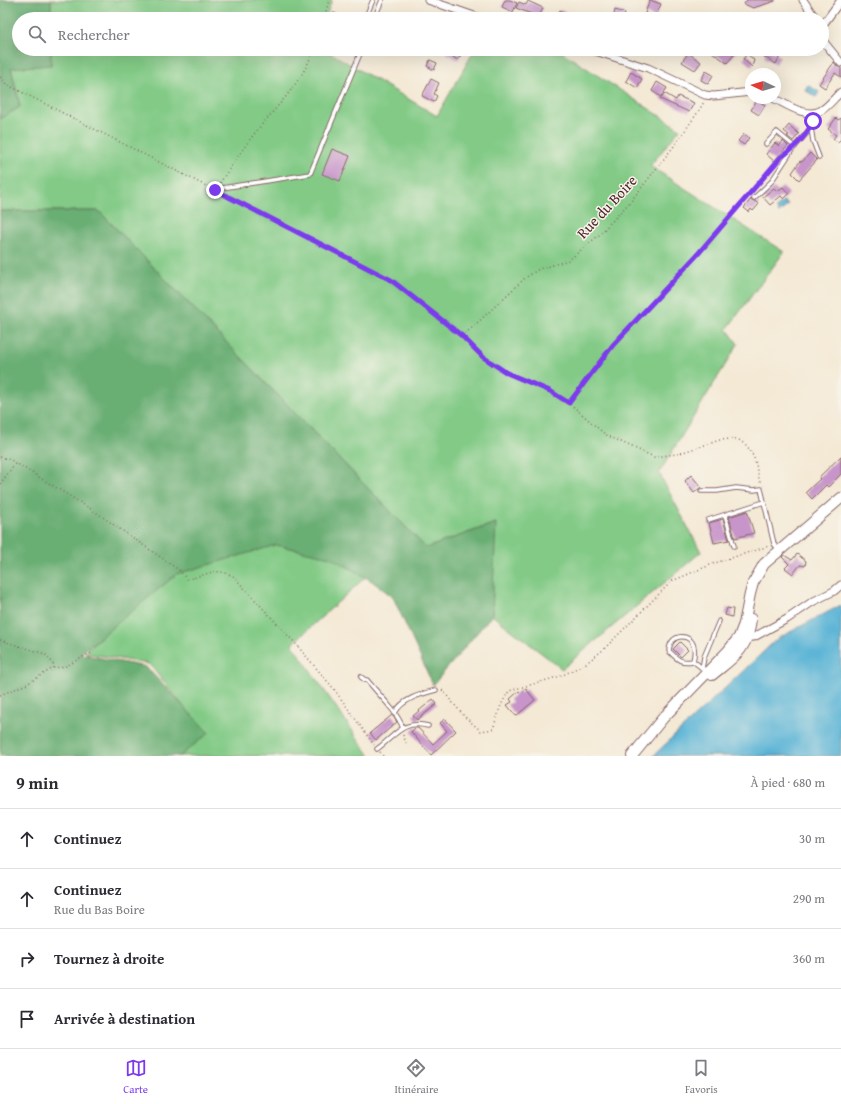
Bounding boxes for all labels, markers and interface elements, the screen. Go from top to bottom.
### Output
search box [12,12,829,56]
icon: search [26,23,48,45]
text: Rechercher [58,24,130,45]
north arrow [745,68,781,104]
route start [804,112,822,130]
street label: Rue du Boire [572,170,642,243]
route end [206,181,224,199]
text: 9 min [16,770,58,795]
text: À pied · 680 m [750,773,825,792]
icon: ahead [16,828,38,850]
text: Continuez [54,828,122,849]
text: 30 m [799,829,825,848]
text: Continuez [54,879,122,900]
icon: ahead [16,888,38,910]
text: 290 m [793,889,825,908]
text: Rue du Bas Boire [54,900,145,919]
icon: right [16,948,38,970]
text: Tournez à droite [54,948,164,969]
text: 360 m [793,949,825,968]
icon: arrive [16,1008,38,1030]
text: Arrivée à destination [54,1008,195,1029]
tab: Carte [123,1057,148,1097]
tab: Itinéraire [394,1057,438,1097]
tab: Favoris [685,1057,718,1097]

